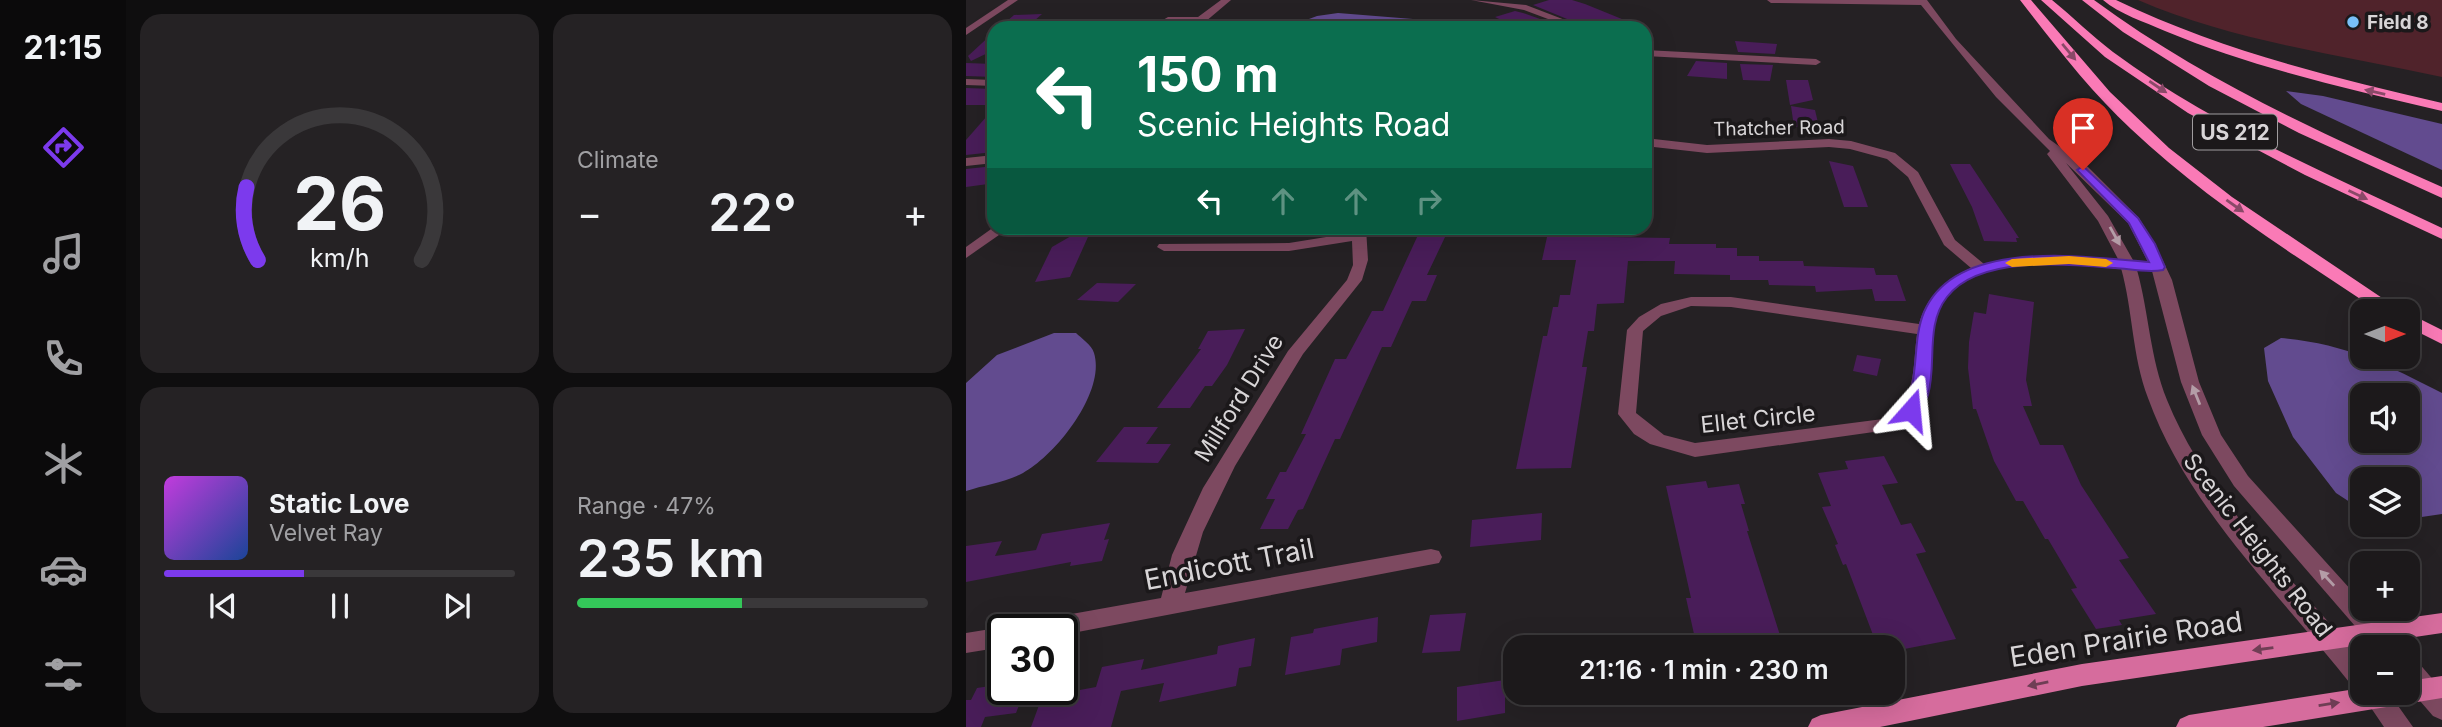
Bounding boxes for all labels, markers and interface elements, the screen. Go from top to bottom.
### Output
place label: Field 8 [2367,11,2429,34]
marker: Field 8 [2345,14,2361,30]
text: 21:15 [24,28,102,67]
one-way arrow [2061,43,2077,61]
text: 150 m [1137,45,1279,104]
icon: left [1022,49,1113,140]
one-way arrow [2148,80,2168,93]
one-way arrow [2364,86,2386,97]
pin [2053,98,2113,170]
text: Scenic Heights Road [1137,105,1450,144]
icon: arrive [2064,109,2102,147]
road number: US 212 [2193,114,2277,150]
street label: Thatcher Road [1713,115,1845,141]
icon: directions [39,123,88,172]
text: Climate [577,146,659,174]
text: 26 [293,159,386,248]
text: 22° [708,181,797,244]
icon: left [1191,182,1229,220]
icon: ahead [1264,182,1302,220]
icon: ahead [1337,182,1375,220]
icon: right [1410,182,1448,220]
one-way arrow [2348,189,2368,201]
text: − [577,190,602,236]
text: + [903,190,928,236]
one-way arrow [2226,199,2244,213]
one-way arrow [2109,226,2121,246]
icon: music [39,229,88,278]
text: km/h [310,242,369,272]
north arrow [2350,299,2420,369]
map controls [2350,299,2420,705]
street label: Millford Drive [1189,329,1289,467]
icon: phone [39,334,88,383]
position arrow [1874,373,1948,447]
button: sound [2350,383,2420,453]
one-way arrow [2190,384,2201,405]
street label: Ellet Circle [1699,399,1817,439]
icon: climate [39,439,88,488]
street label: Scenic Heights Road [2178,448,2338,642]
button: layers [2350,467,2420,537]
text: Static Love [269,488,410,519]
text: Range · 47% [577,492,716,520]
text: Velvet Ray [269,519,383,547]
text: 235 km [577,527,765,590]
street label: Endicott Trail [1141,531,1317,597]
icon: car [39,545,88,594]
button: + [2350,551,2420,621]
one-way arrow [2320,570,2336,587]
icon: previous [204,587,242,625]
icon: pause [321,587,359,625]
icon: next [438,587,476,625]
street label: Eden Prairie Road [2007,604,2245,674]
speed limit sign: 30 [987,614,1078,705]
button: − [2350,635,2420,705]
one-way arrow [2252,643,2274,654]
icon: filters [39,650,88,699]
text: 21:16 · 1 min · 230 m [1579,654,1829,685]
one-way arrow [2027,678,2049,689]
one-way arrow [2318,699,2340,710]

